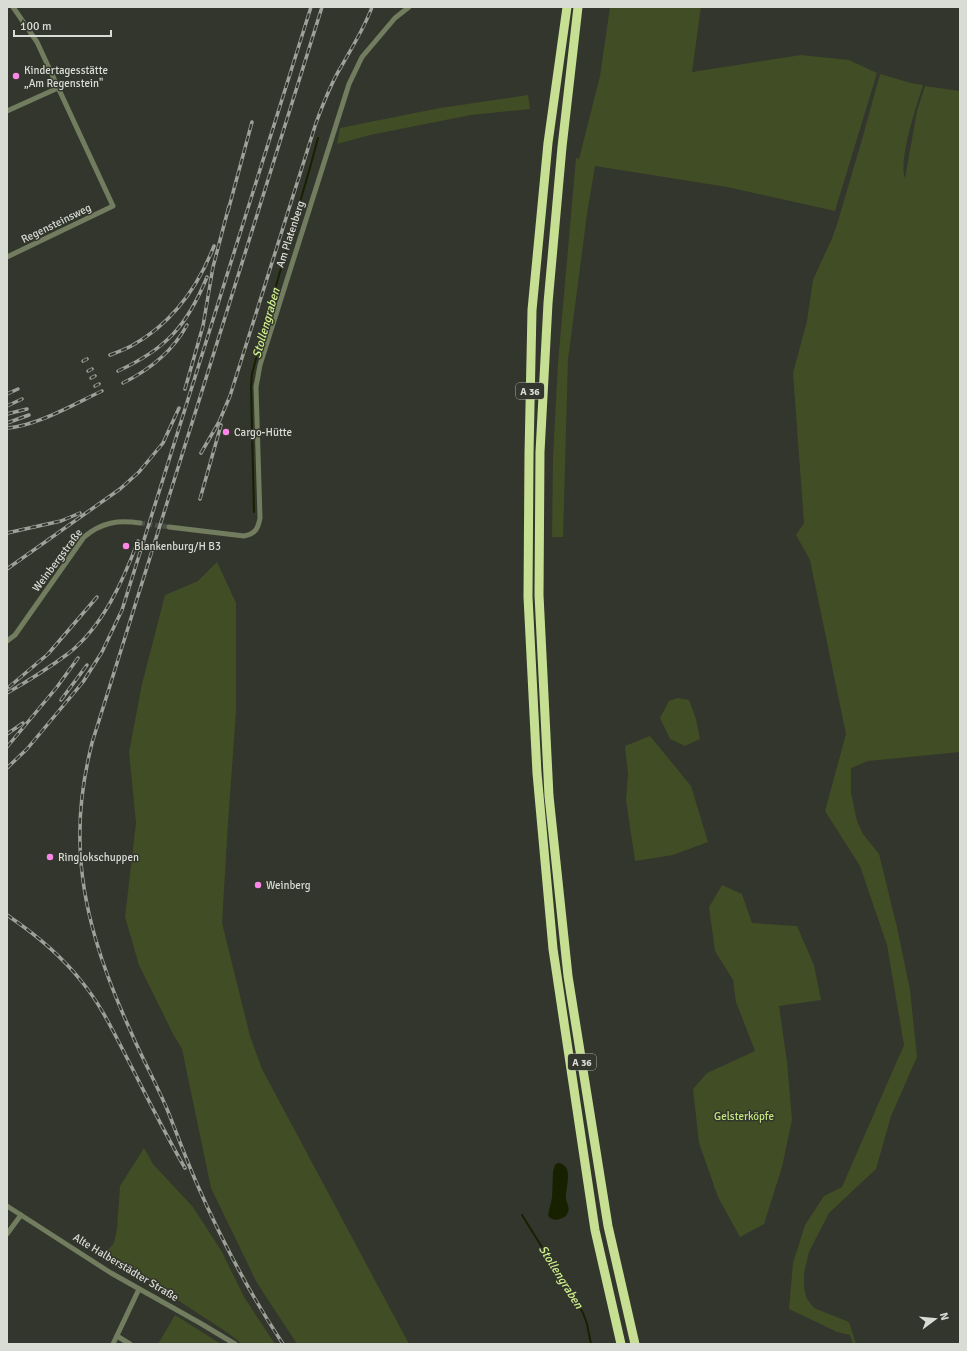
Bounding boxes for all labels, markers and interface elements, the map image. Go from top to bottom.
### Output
scale bar [14,12,111,38]
text: 100 m [20,19,52,34]
place label: Kindertagesstätte „Am Regenstein" [24,64,108,90]
marker: Kindertagesstätte „Am Regenstein" [11,71,21,81]
street label: Am Platenberg [274,199,307,269]
street label: Regensteinsweg [19,201,94,246]
water label: Stollengraben [249,286,284,360]
road number: A 36 [516,383,544,399]
place label: Cargo-Hütte [234,426,292,439]
marker: Cargo-Hütte [221,427,231,437]
street label: Weinbergstraße [30,526,85,594]
place label: Blankenburg/H B3 [134,540,221,553]
marker: Blankenburg/H B3 [121,541,131,551]
place label: Ringlokschuppen [58,851,139,864]
marker: Ringlokschuppen [45,852,55,862]
place label: Weinberg [266,879,311,892]
marker: Weinberg [253,880,263,890]
road number: A 36 [568,1054,596,1070]
park label: Gelsterköpfe [714,1110,774,1123]
street label: Alte Halberstädter Straße [71,1231,181,1304]
water label: Stollengraben [535,1243,586,1312]
north arrow [915,1299,955,1339]
text: N [937,1311,951,1322]

